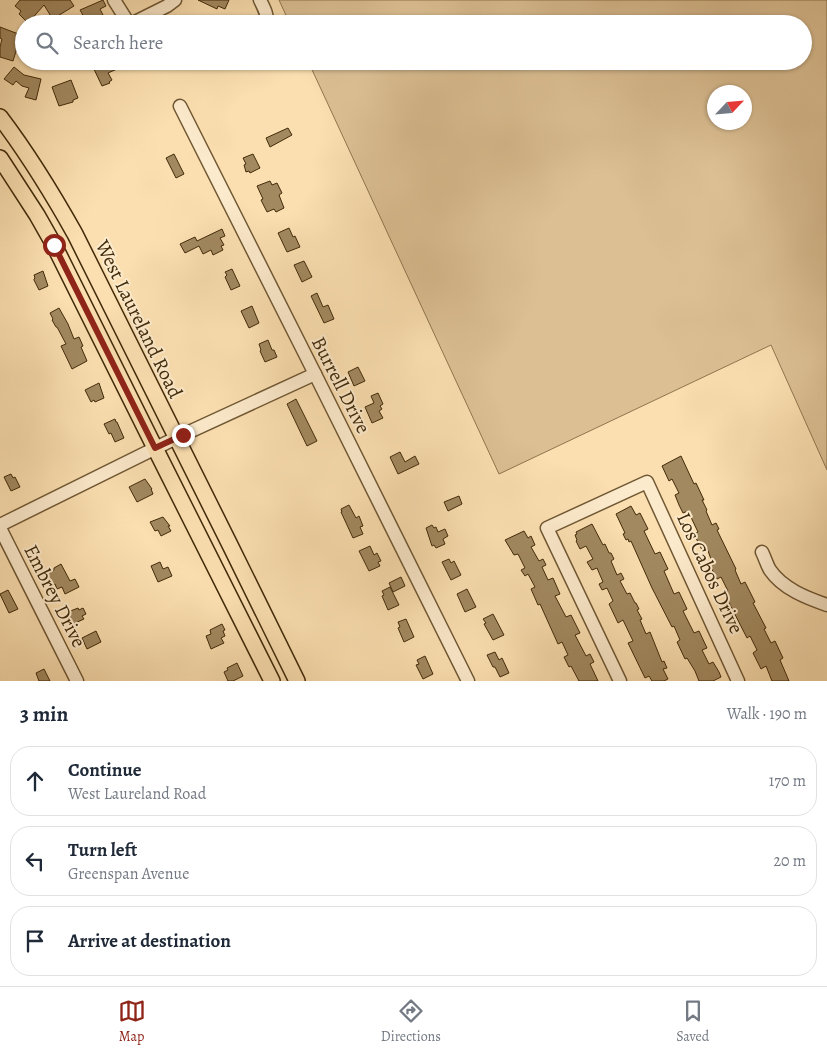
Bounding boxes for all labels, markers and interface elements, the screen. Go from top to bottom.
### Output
search box [15,15,812,70]
icon: search [33,29,61,57]
text: Search here [73,30,163,56]
north arrow [707,85,752,130]
route start [43,234,66,257]
street label: West Laureland Road [89,234,189,403]
street label: Burrell Drive [305,332,377,438]
route end [172,424,195,447]
street label: Los Cabos Drive [670,508,750,638]
street label: Embrey Drive [17,540,93,652]
text: 3 min [20,700,68,728]
text: Walk · 190 m [727,703,807,725]
text: Continue [68,757,142,783]
icon: ahead [21,767,49,795]
text: 170 m [769,770,806,792]
text: West Laureland Road [68,783,206,805]
text: Turn left [68,837,137,863]
icon: left [21,847,49,875]
text: 20 m [773,850,806,872]
text: Greenspan Avenue [68,863,189,885]
icon: arrive [21,927,49,955]
text: Arrive at destination [68,928,231,954]
tab: Map [118,997,146,1046]
tab: Directions [381,997,441,1046]
tab: Saved [676,997,709,1046]

